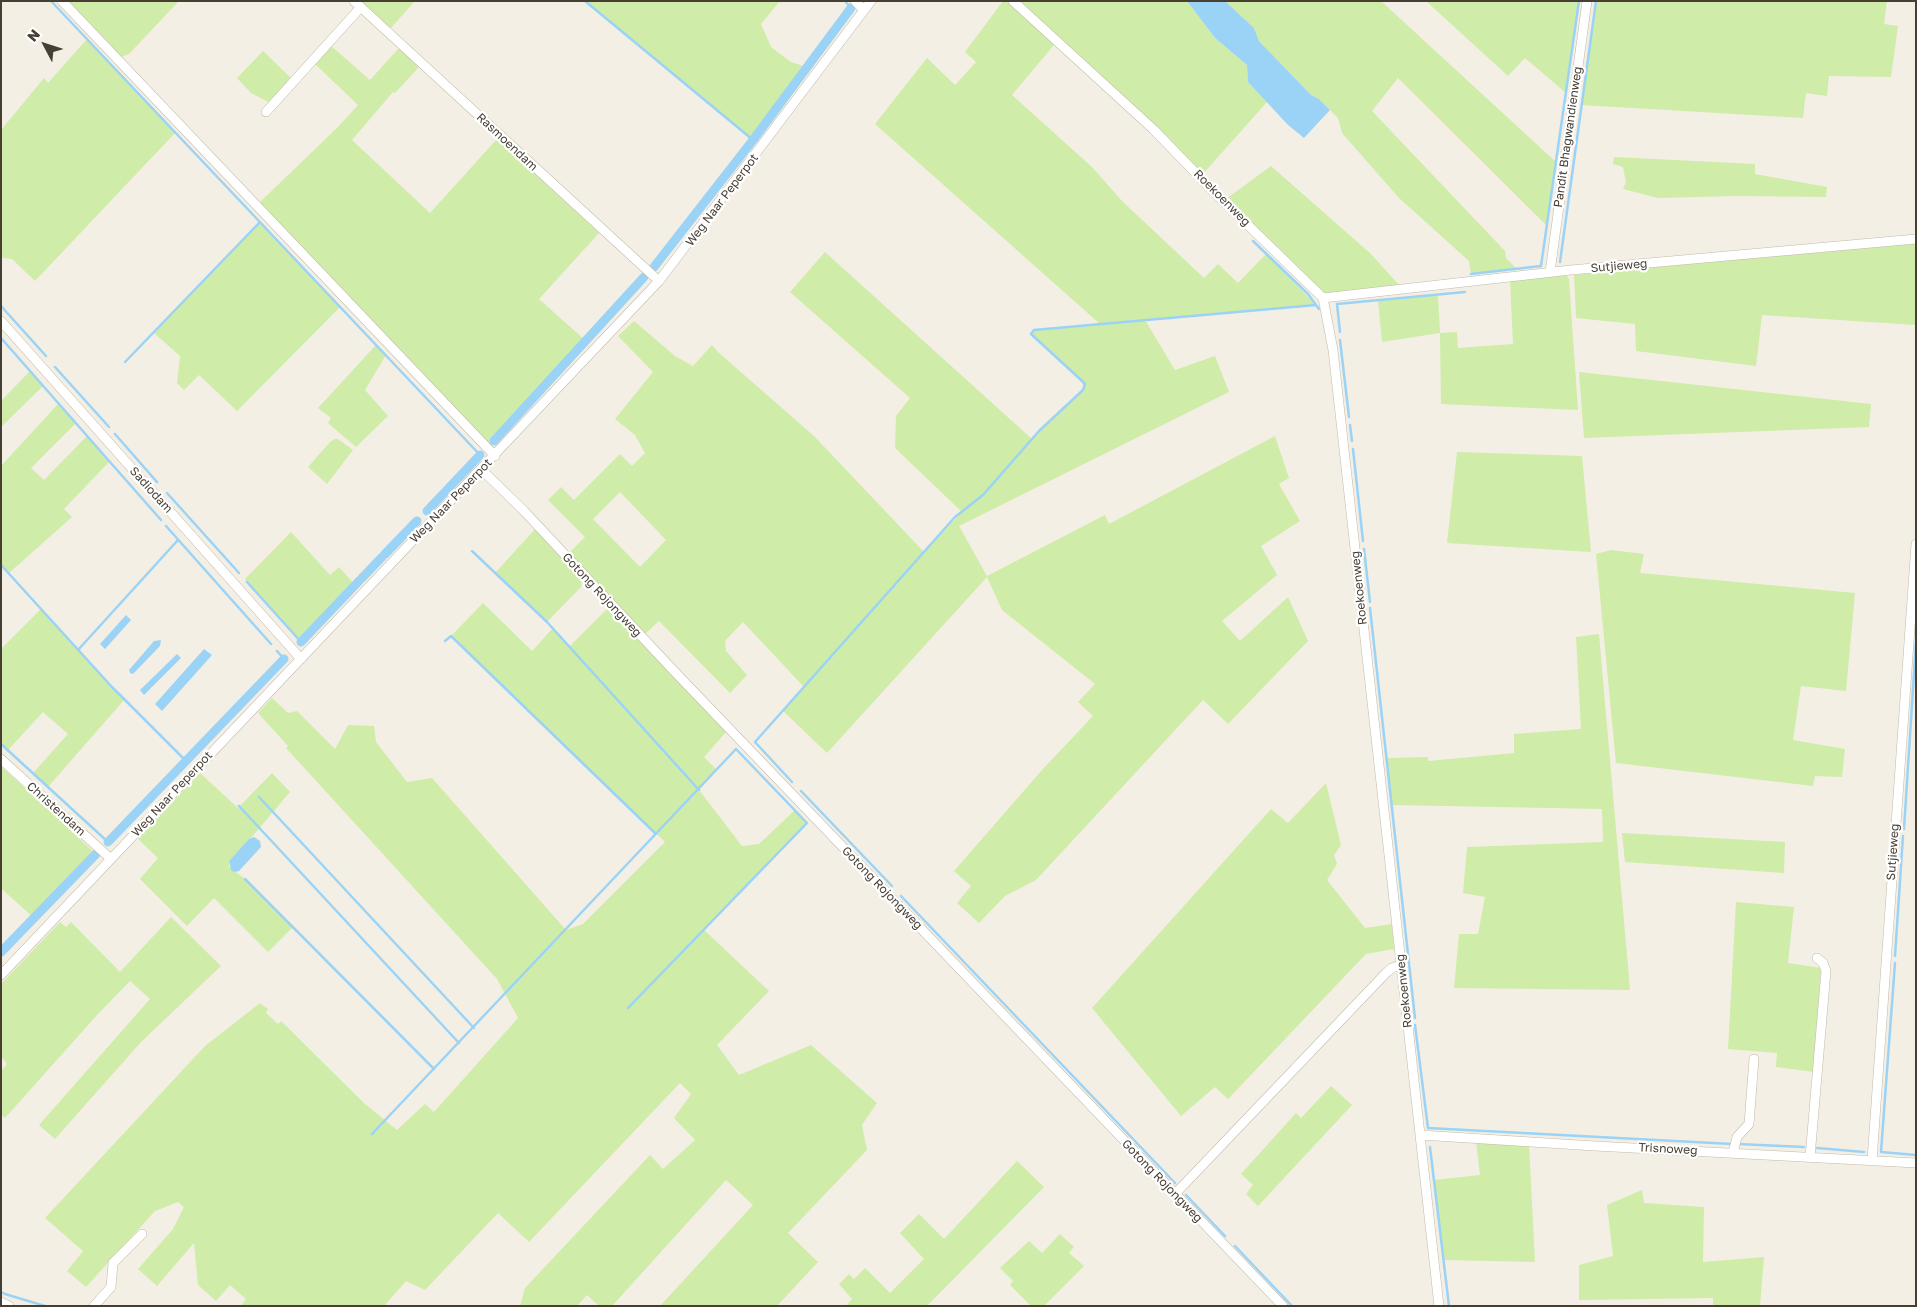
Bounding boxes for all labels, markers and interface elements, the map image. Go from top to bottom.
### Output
north arrow [20,20,70,70]
text: N [23,26,43,45]
street label: Pandit Bhagwandienweg [1551,66,1585,208]
street label: Rasmoendam [474,110,540,174]
street label: Weg Naar Peperpot [683,151,761,249]
street label: Roekoenweg [1191,167,1253,229]
street label: Sutjieweg [1590,256,1648,276]
street label: Weg Naar Peperpot [407,456,495,546]
street label: Sadiodam [127,464,175,516]
street label: Gotong Rojongweg [559,550,645,640]
street label: Roekoenweg [1348,550,1370,626]
street label: Weg Naar Peperpot [129,748,215,840]
street label: Christendam [24,779,88,839]
street label: Sutjieweg [1884,823,1902,881]
street label: Gotong Rojongweg [839,844,925,932]
street label: Roekoenweg [1393,953,1415,1029]
street label: Gotong Rojongweg [1119,1137,1205,1225]
street label: Trisnoweg [1638,1140,1698,1158]

